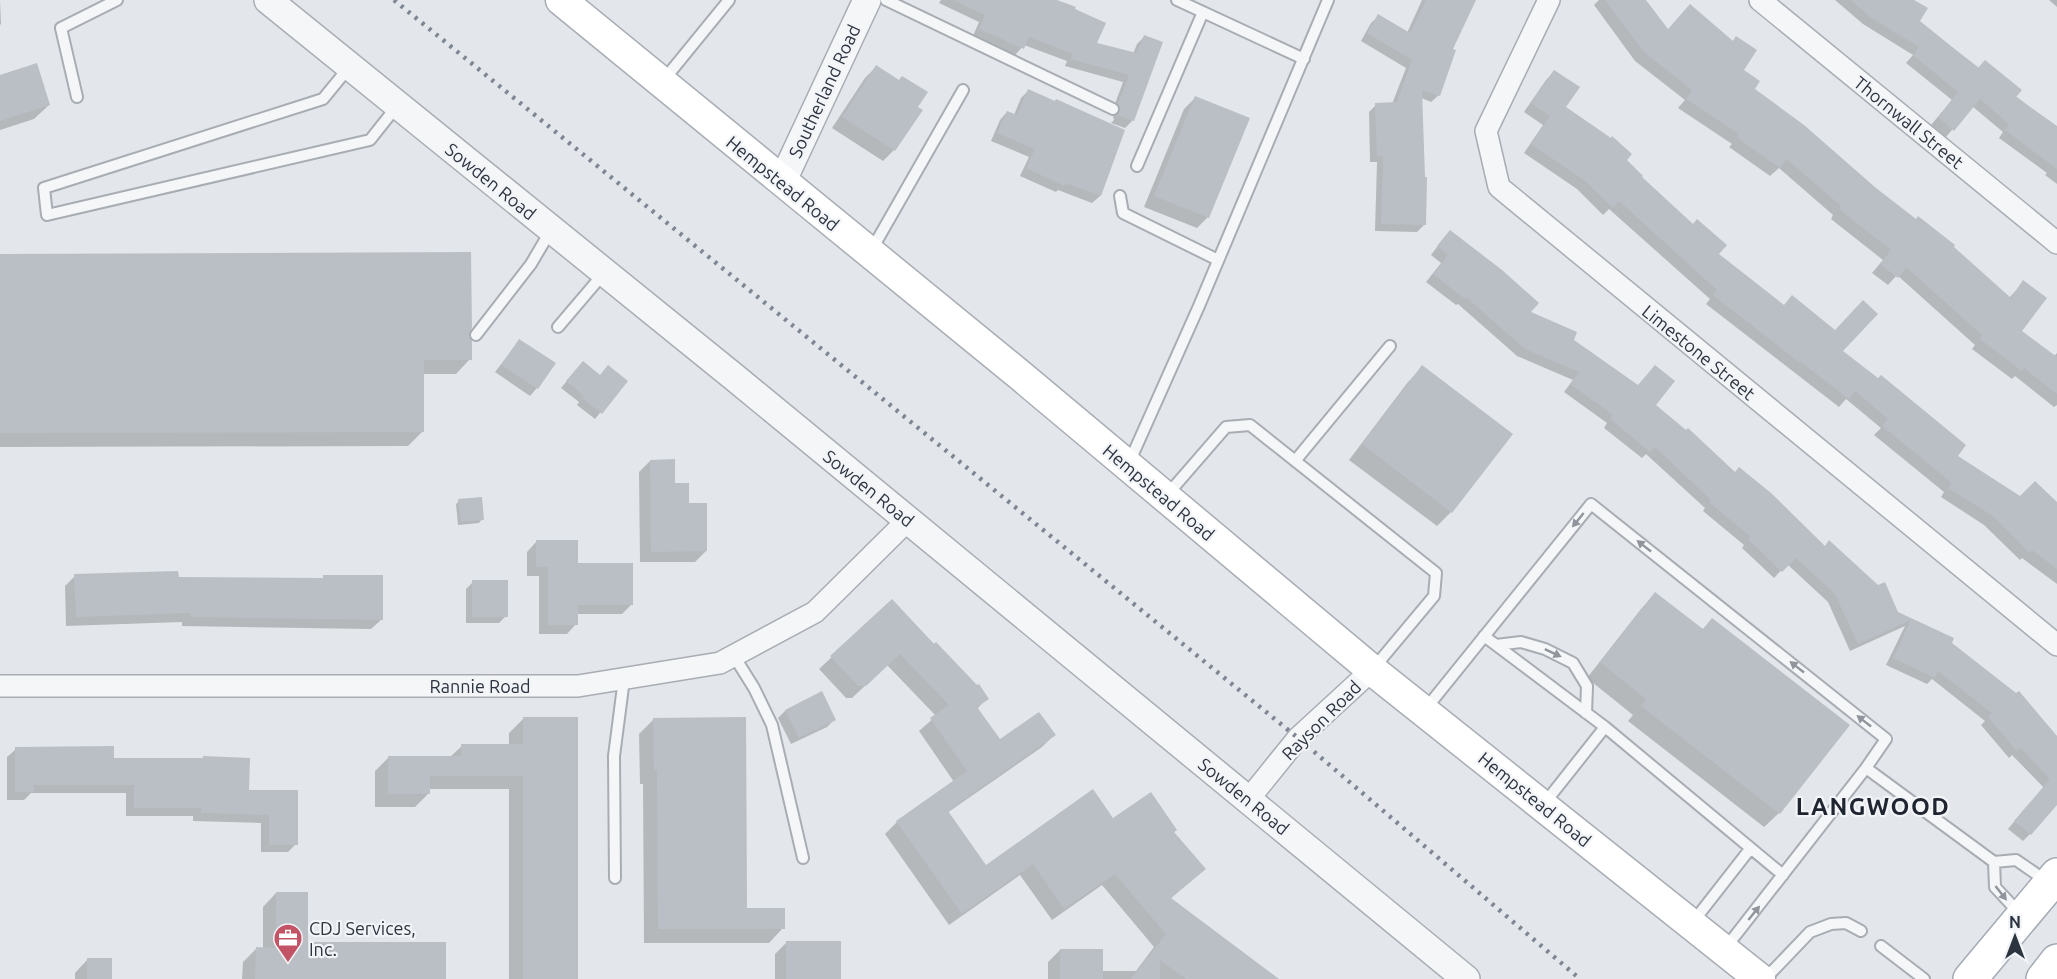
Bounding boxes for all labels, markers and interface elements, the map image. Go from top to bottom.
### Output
street label: Southerland Road [784,21,864,161]
street label: Thornwall Street [1850,72,1968,172]
street label: Hempstead Road [723,132,843,234]
street label: Sowden Road [442,139,540,223]
street label: Limestone Street [1639,300,1759,404]
street label: Hempstead Road [1099,440,1219,544]
street label: Sowden Road [820,446,918,530]
one-way arrow [1572,512,1585,527]
one-way arrow [1636,539,1652,552]
one-way arrow [1544,647,1562,657]
one-way arrow [1789,662,1804,674]
street label: Rannie Road [430,676,530,696]
street label: Rayson Road [1277,676,1365,764]
one-way arrow [1857,715,1872,728]
street label: Hempstead Road [1475,748,1595,850]
street label: Sowden Road [1195,754,1293,838]
district label: LANGWOOD [1796,793,1950,820]
one-way arrow [1995,885,2008,901]
one-way arrow [1747,905,1759,920]
north arrow [1985,907,2045,967]
text: N [2009,913,2021,931]
place label: CDJ Services, Inc. [309,918,416,959]
office icon: CDJ Services, Inc. [272,922,304,964]

